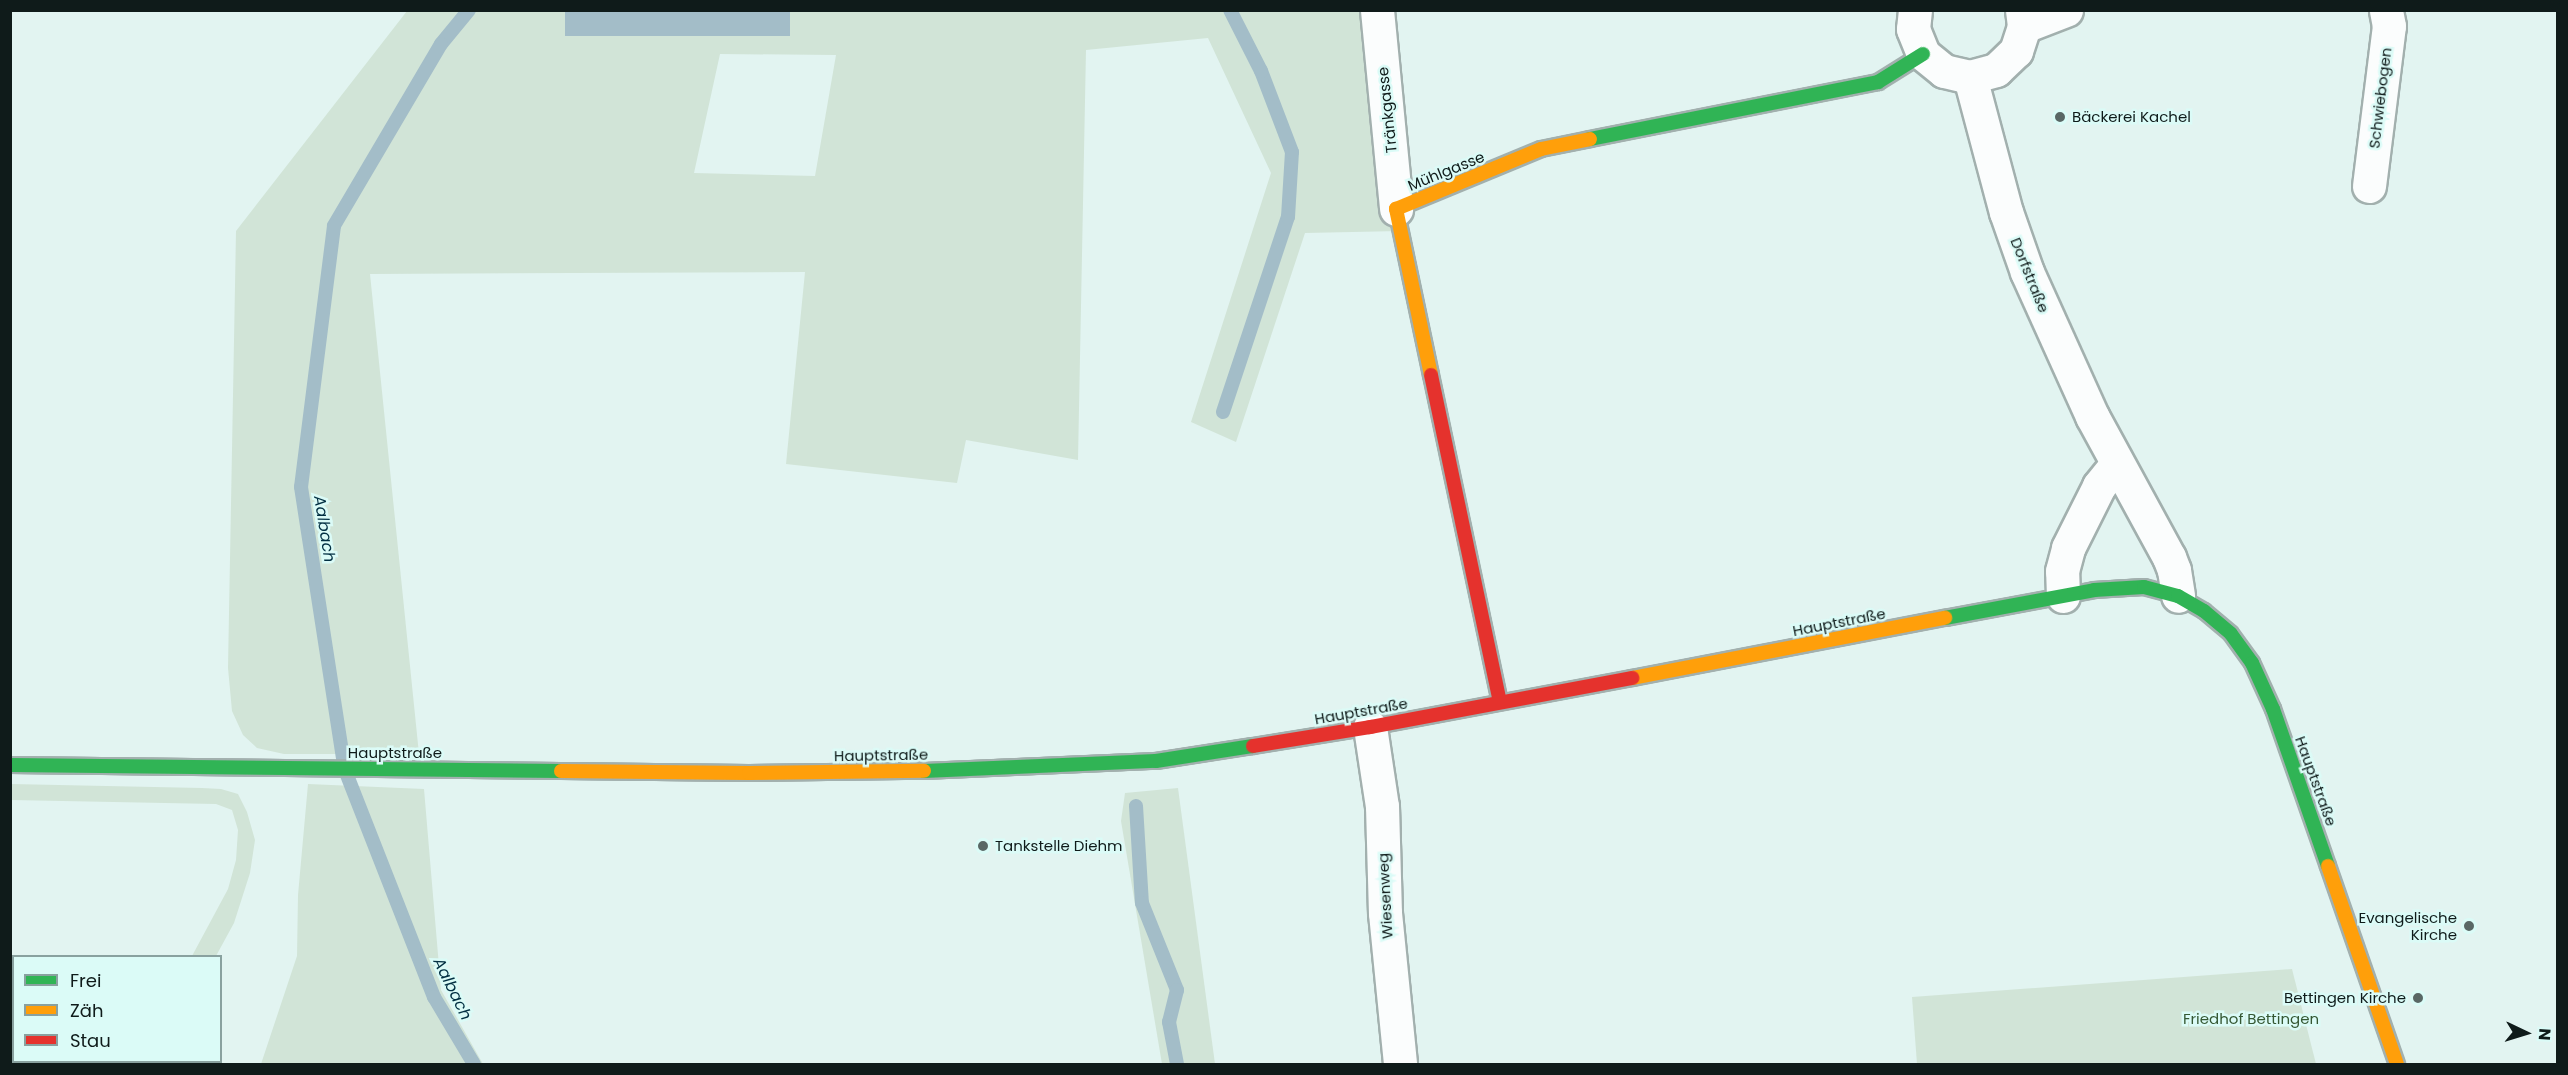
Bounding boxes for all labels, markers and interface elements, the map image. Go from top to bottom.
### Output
street label: Schwiebogen [2365,46,2395,150]
street label: Tränkgasse [1374,66,1400,154]
place label: Bäckerei Kachel [2072,108,2191,126]
marker: Bäckerei Kachel [2053,110,2067,124]
street label: Mühlgasse [1405,147,1487,195]
street label: Dorfstraße [2007,235,2053,315]
water label: Aalbach [309,494,339,564]
street label: Hauptstraße [1791,604,1887,640]
street label: Hauptstraße [1313,694,1409,728]
street label: Hauptstraße [2291,734,2341,828]
street label: Hauptstraße [348,744,442,762]
street label: Hauptstraße [834,745,928,765]
place label: Tankstelle Diehm [995,837,1122,855]
marker: Tankstelle Diehm [976,839,990,853]
street label: Wiesenweg [1374,853,1396,939]
place label: Evangelische Kirche [2358,908,2457,943]
marker: Evangelische Kirche [2462,919,2476,933]
legend [12,955,222,1063]
water label: Aalbach [429,955,475,1023]
text: Frei [70,968,101,993]
place label: Bettingen Kirche [2284,989,2406,1007]
marker: Bettingen Kirche [2411,991,2425,1005]
text: Zäh [70,998,103,1023]
north arrow [2496,1003,2556,1063]
park label: Friedhof Bettingen [2183,1010,2319,1028]
text: N [2533,1027,2556,1041]
text: Stau [70,1028,111,1053]

